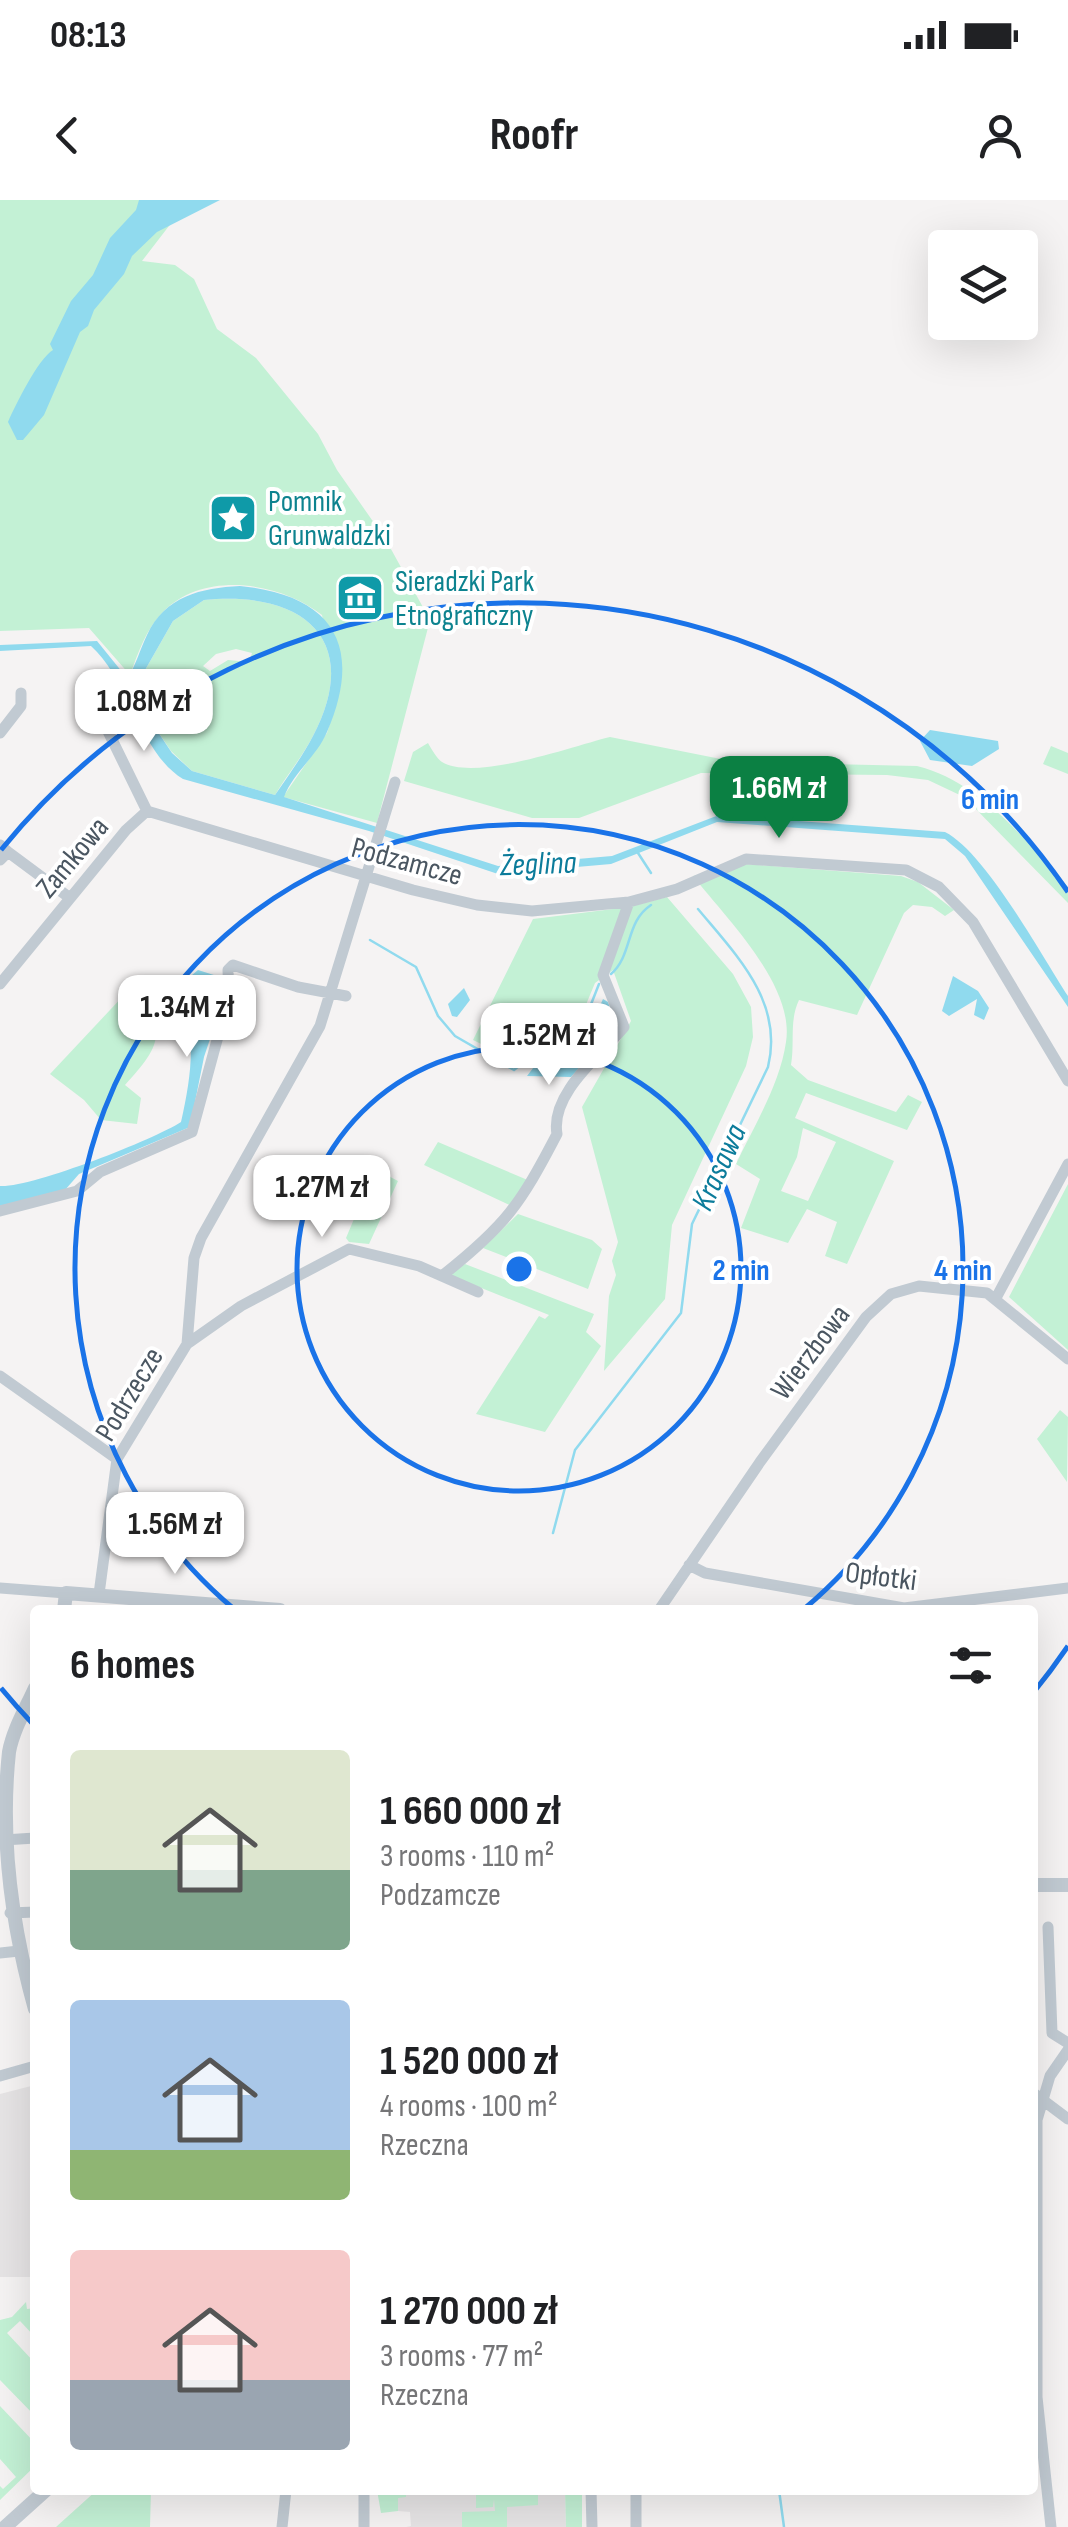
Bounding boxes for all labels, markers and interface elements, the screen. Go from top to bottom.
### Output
text: 08:13 [50,13,126,58]
icon: back [40,108,95,163]
text: Roofr [490,108,578,163]
icon: person [973,108,1028,163]
map controls [928,230,1038,340]
button: layers [928,230,1038,340]
place label: Pomnik Grunwaldzki [268,484,391,554]
place icon: Pomnik Grunwaldzki [207,492,259,544]
place label: Sieradzki Park Etnograficzny [395,564,535,634]
museum icon: Sieradzki Park Etnograficzny [334,572,386,624]
pin: 1.08M zł [41,669,247,754]
text: 1.08M zł [97,682,191,721]
pin: 1.66M zł [676,756,882,841]
text: 1.66M zł [732,769,826,808]
text: 6 min [961,782,1019,818]
street label: Zamkowa [29,810,117,905]
street label: Podzamcze [347,830,466,894]
water label: Żeglina [498,844,577,885]
pin: 1.34M zł [84,975,290,1060]
text: 1.34M zł [140,988,234,1027]
pin: 1.52M zł [446,1003,652,1088]
text: 1.52M zł [503,1016,595,1055]
water label: Krasawa [683,1118,756,1217]
pin: 1.27M zł [219,1155,425,1240]
text: 1.27M zł [275,1168,369,1207]
centre of rings [501,1251,537,1287]
text: 2 min [712,1253,770,1289]
text: 4 min [934,1253,992,1289]
street label: Wierzbowa [764,1298,858,1407]
street label: Podrzecze [88,1341,172,1448]
pin: 1.56M zł [72,1492,278,1577]
text: 1.56M zł [128,1505,222,1544]
street label: Opłotki [843,1555,919,1599]
icon: filters [943,1638,998,1693]
text: 6 homes [70,1640,195,1691]
text: 1 660 000 zł [380,1786,560,1837]
icon: home [150,1790,270,1910]
text: 3 rooms · 110 m² [380,1837,555,1876]
text: Podzamcze [380,1876,501,1915]
text: 1 520 000 zł [380,2036,558,2087]
icon: home [150,2040,270,2160]
text: 4 rooms · 100 m² [380,2087,558,2126]
text: Rzeczna [380,2126,469,2165]
text: 1 270 000 zł [380,2286,557,2337]
icon: home [150,2290,270,2410]
text: 3 rooms · 77 m² [380,2337,544,2376]
text: Rzeczna [380,2376,469,2415]

